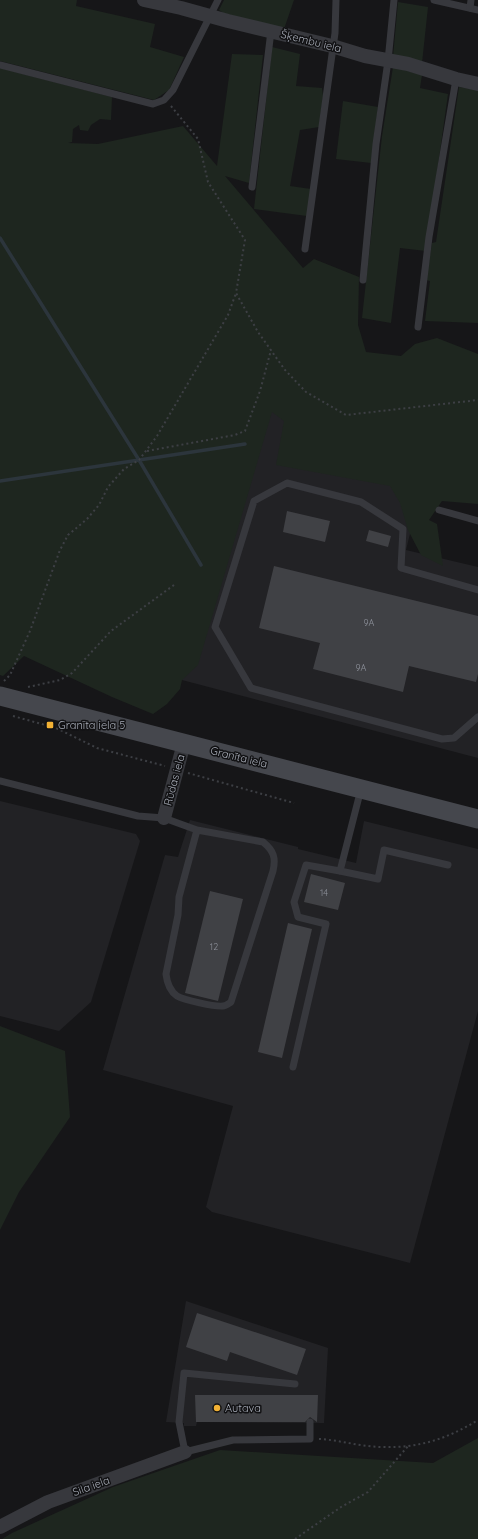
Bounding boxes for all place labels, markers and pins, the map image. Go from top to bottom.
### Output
place label: Granīta iela 5 [58,718,125,732]
marker: Granīta iela 5 [45,720,55,730]
place label: Autava [225,1401,261,1415]
marker: Autava [212,1403,222,1413]

